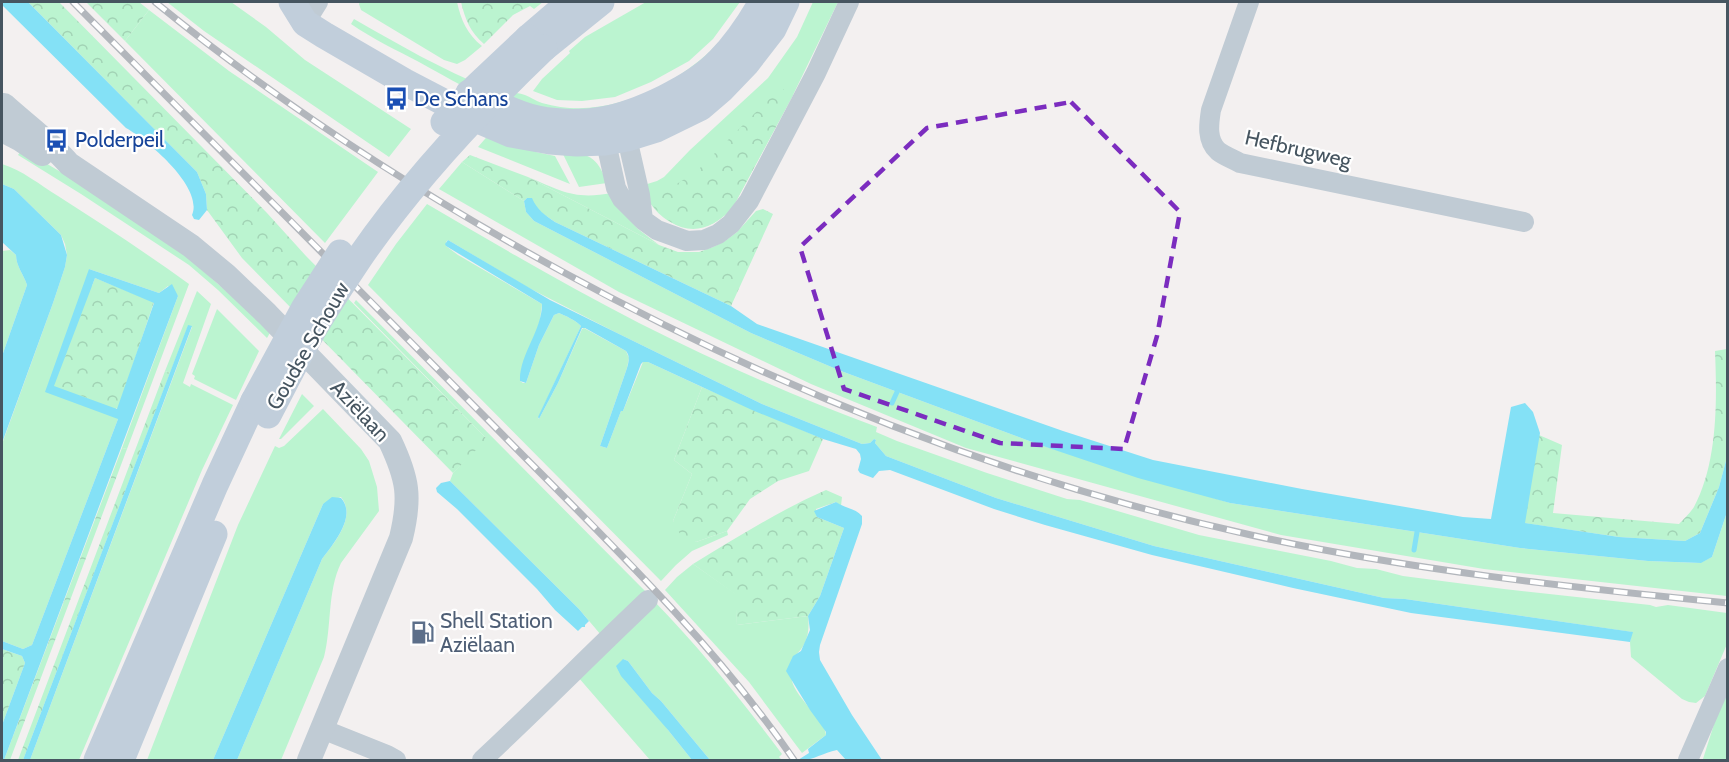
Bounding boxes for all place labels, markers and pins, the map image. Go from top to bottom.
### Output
bus stop icon: De Schans [383,86,409,112]
place label: De Schans [414,86,509,111]
bus stop icon: Polderpeil [44,127,70,153]
place label: Polderpeil [75,127,164,152]
place label: Shell Station Aziëlaan [440,608,553,657]
fuel station icon: Shell Station Aziëlaan [409,620,435,646]

